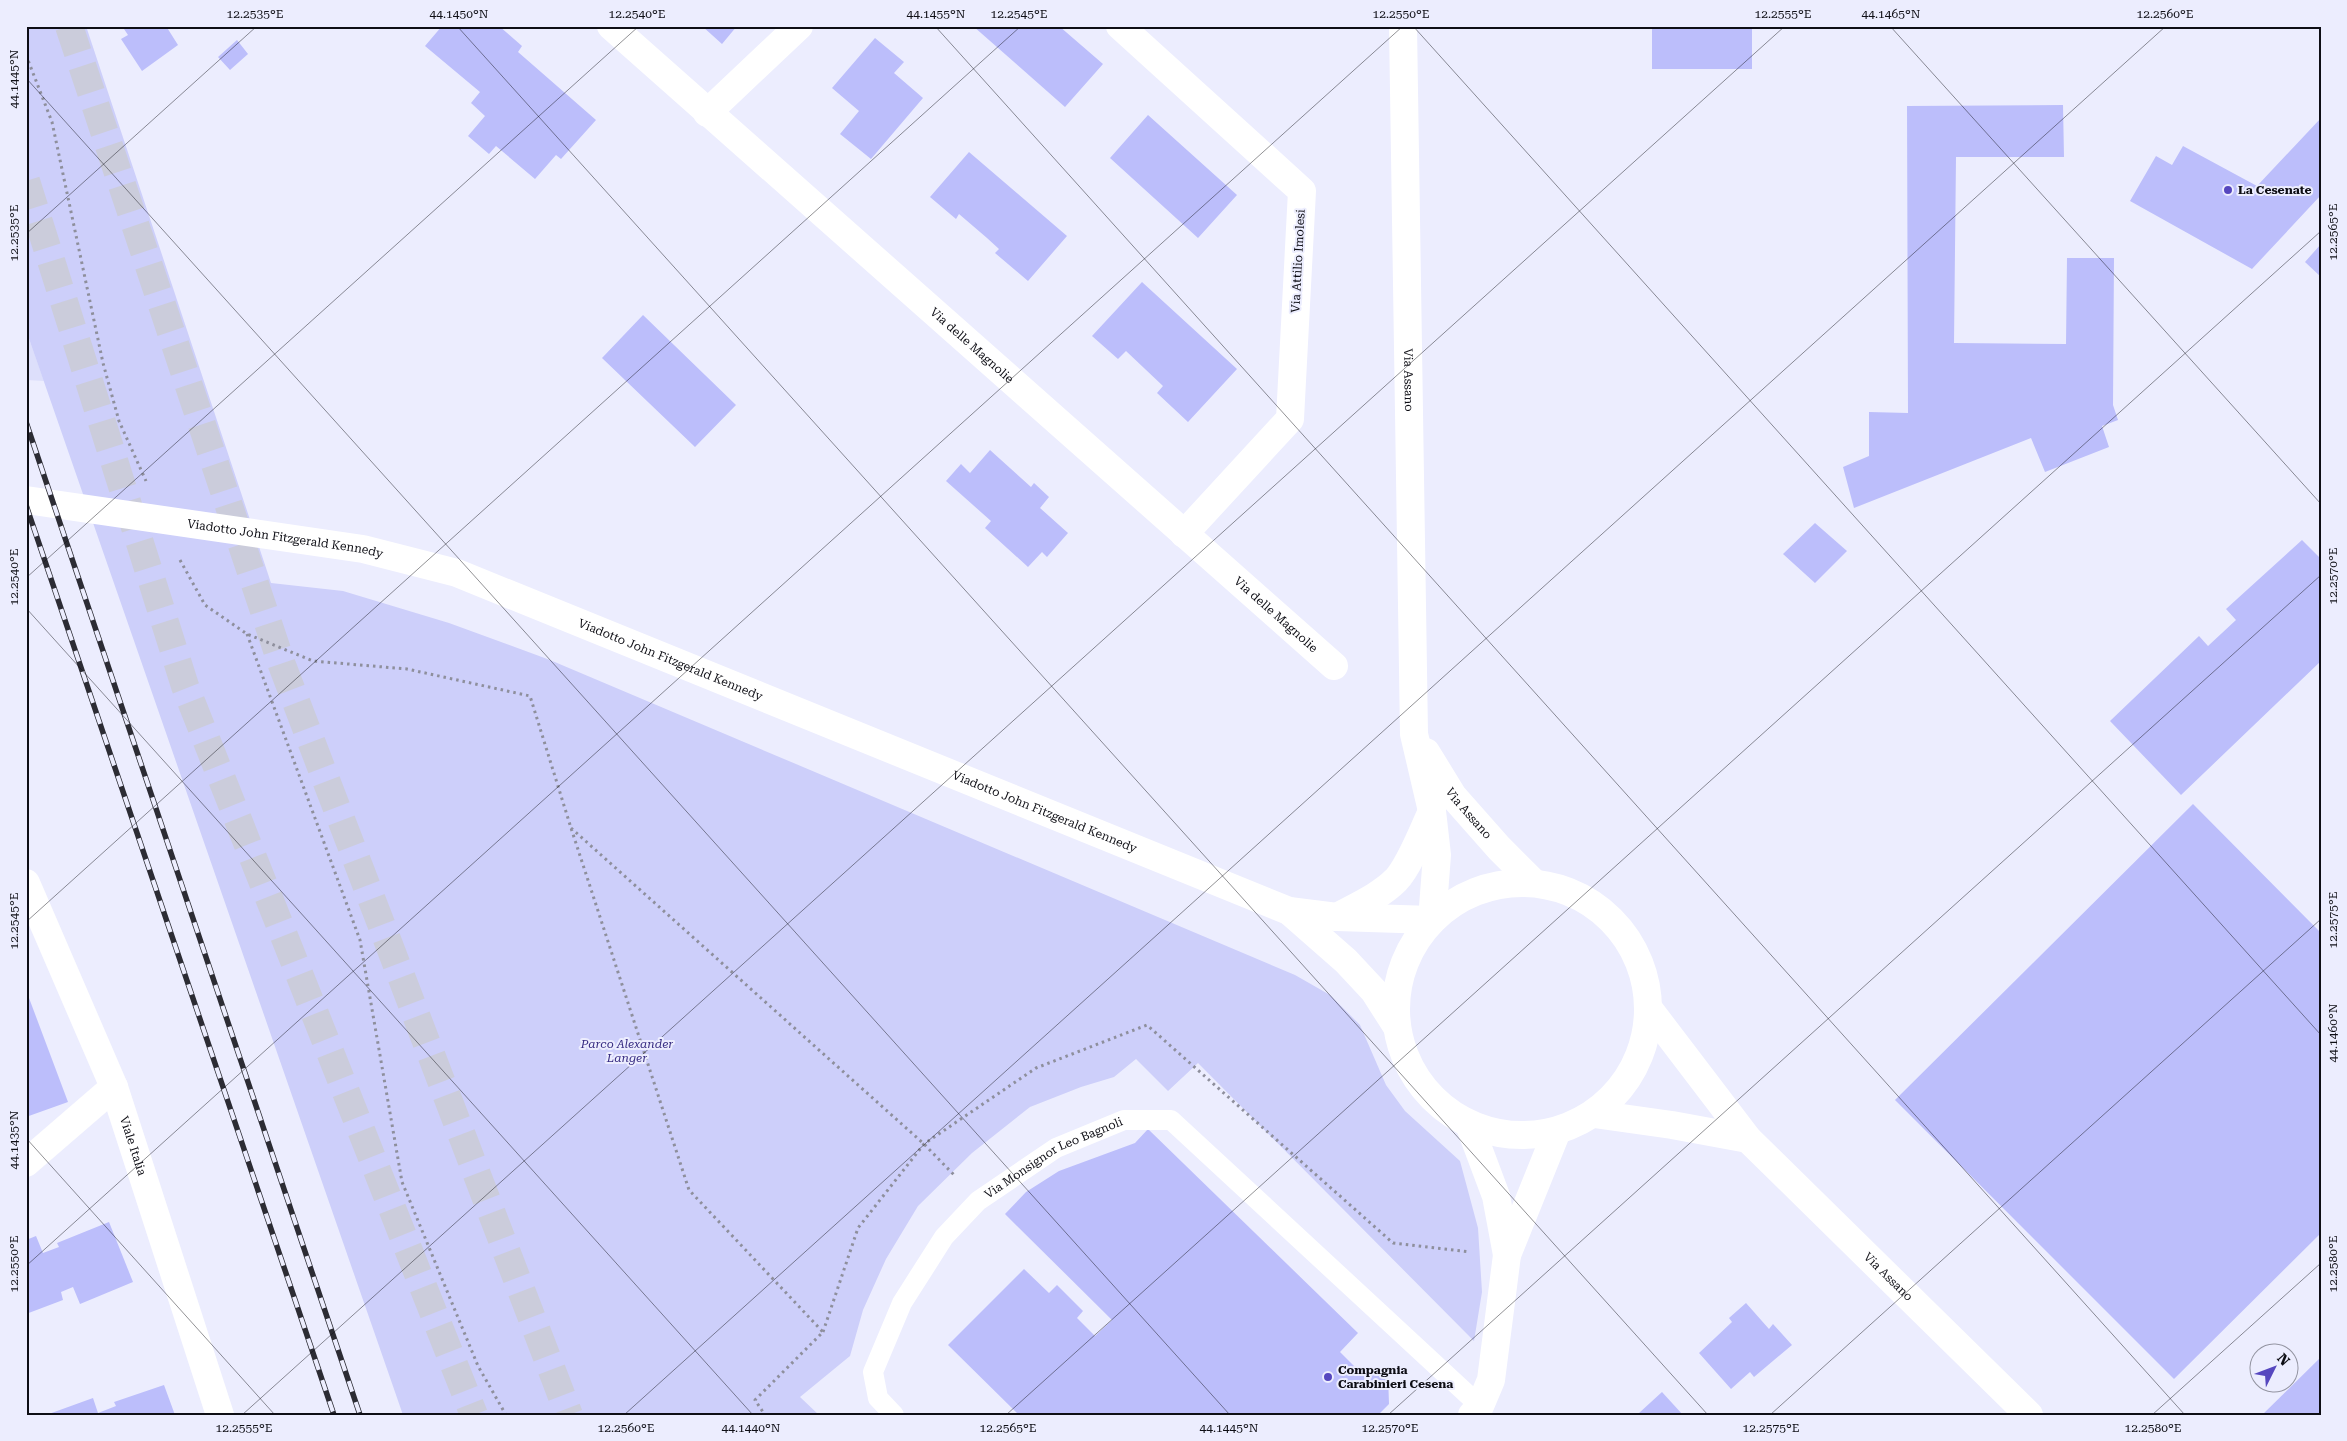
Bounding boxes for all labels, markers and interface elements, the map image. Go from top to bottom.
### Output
text: 12.2535°E [227,7,283,21]
text: 44.1450°N [430,7,489,21]
text: 12.2540°E [609,7,665,21]
text: 44.1455°N [907,7,966,21]
text: 12.2545°E [991,7,1047,21]
text: 12.2550°E [1373,7,1429,21]
text: 12.2555°E [1755,7,1811,21]
text: 44.1465°N [1862,7,1921,21]
text: 12.2560°E [2137,7,2193,21]
text: 44.1445°N [7,49,21,108]
place label: La Cesenate [2238,183,2311,197]
marker: La Cesenate [2222,184,2234,196]
text: 12.2565°E [2326,204,2340,260]
text: 12.2535°E [7,205,21,261]
street label: Via Attilio Imolesi [1288,209,1308,313]
street label: Via delle Magnolie [927,305,1017,386]
street label: Via Assano [1401,348,1416,412]
street label: Viadotto John Fitzgerald Kennedy [186,517,385,561]
text: 12.2570°E [2326,548,2340,604]
text: 12.2540°E [7,549,21,605]
street label: Via delle Magnolie [1231,574,1321,656]
street label: Viadotto John Fitzgerald Kennedy [576,616,766,704]
street label: Viadotto John Fitzgerald Kennedy [950,768,1140,856]
street label: Via Assano [1443,785,1495,842]
text: 12.2575°E [2326,892,2340,948]
text: 12.2545°E [7,893,21,949]
text: 44.1460°N [2326,1003,2340,1062]
park label: Parco Alexander Langer [580,1037,673,1065]
text: 44.1435°N [7,1110,21,1169]
street label: Viale Italia [117,1114,149,1178]
street label: Via Monsignor Leo Bagnoli [982,1114,1125,1201]
text: 12.2550°E [7,1236,21,1292]
text: 12.2580°E [2326,1236,2340,1292]
street label: Via Assano [1861,1250,1916,1304]
north arrow [2250,1344,2300,1394]
text: N [2274,1350,2293,1369]
place label: Compagnia Carabinieri Cesena [1338,1363,1453,1391]
marker: Compagnia Carabinieri Cesena [1322,1371,1334,1383]
text: 12.2555°E [216,1421,272,1435]
text: 12.2560°E [598,1421,654,1435]
text: 44.1440°N [722,1421,781,1435]
text: 12.2565°E [980,1421,1036,1435]
text: 44.1445°N [1200,1421,1259,1435]
text: 12.2570°E [1362,1421,1418,1435]
text: 12.2575°E [1743,1421,1799,1435]
text: 12.2580°E [2125,1421,2181,1435]

